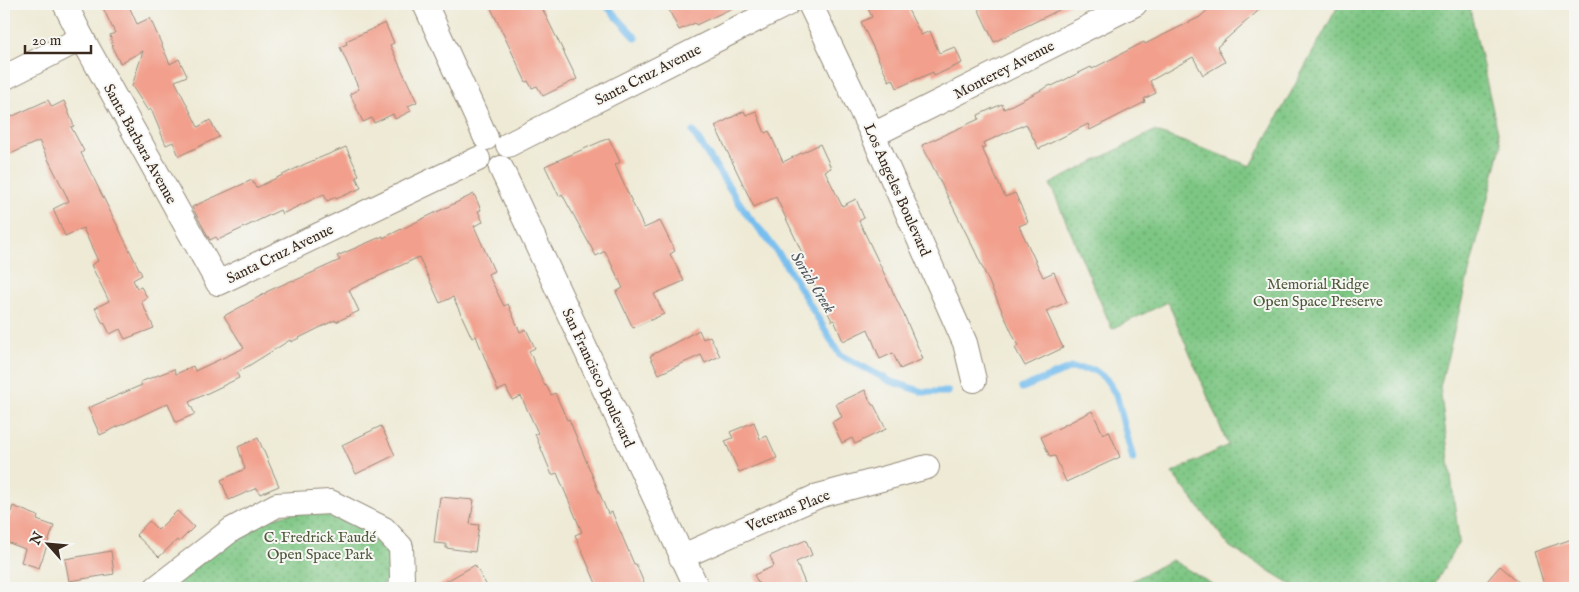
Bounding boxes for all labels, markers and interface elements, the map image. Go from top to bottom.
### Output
scale bar [25,22,91,54]
text: 20 m [32,31,62,50]
street label: Monterey Avenue [950,36,1058,104]
street label: Santa Cruz Avenue [592,40,705,110]
street label: Santa Barbara Avenue [99,81,181,208]
street label: Los Angeles Boulevard [859,121,935,260]
street label: Santa Cruz Avenue [223,220,337,288]
water label: Sorich Creek [785,248,839,318]
park label: Memorial Ridge Open Space Preserve [1253,275,1383,311]
street label: San Francisco Boulevard [557,305,639,452]
street label: Veterans Place [742,485,833,537]
north arrow [22,520,72,570]
park label: C. Fredrick Faudé Open Space Park [264,528,376,564]
text: N [26,529,48,549]

